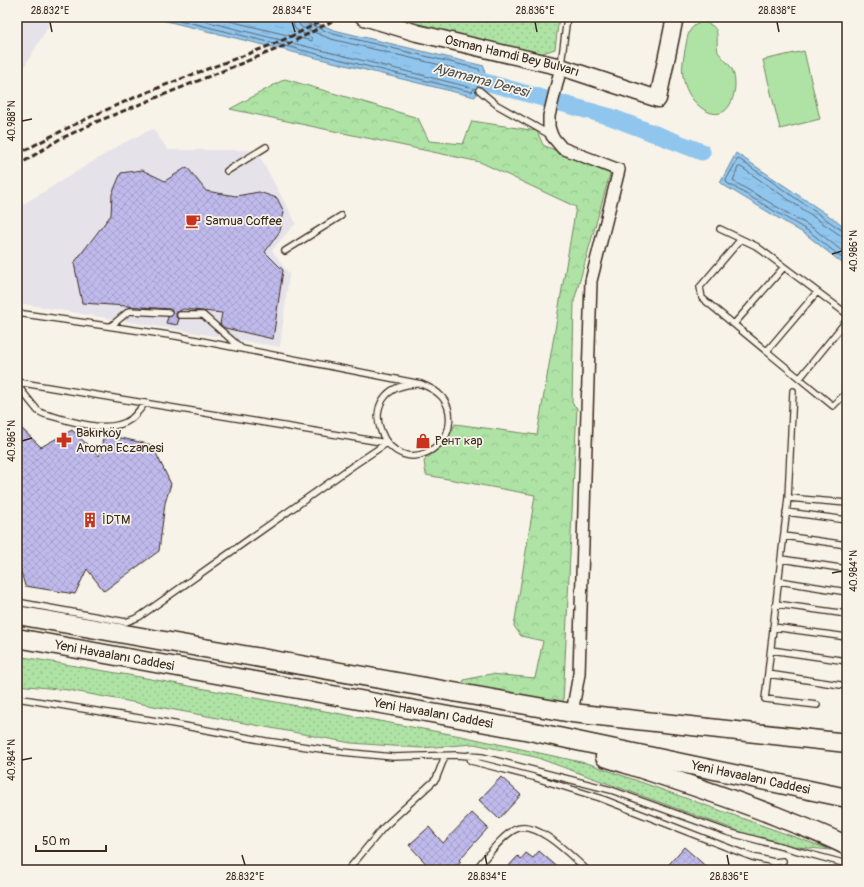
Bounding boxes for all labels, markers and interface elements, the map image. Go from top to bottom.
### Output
text: 28.832°E [31,5,69,17]
text: 28.834°E [273,5,311,17]
text: 28.836°E [516,5,554,17]
text: 28.838°E [758,5,796,17]
street label: Osman Hamdi Bey Bulvarı [443,32,581,80]
water label: Ayamama Deresi [431,59,533,102]
text: 40.988°N [6,100,18,142]
cafe icon: Samua Coffee [184,212,202,230]
place label: Samua Coffee [205,213,282,229]
text: 40.986°N [848,230,860,272]
text: 40.986°N [6,420,18,462]
place label: Bakırköy Aroma Eczanesi [76,425,164,456]
pharmacy icon: Bakırköy Aroma Eczanesi [55,431,73,449]
shop icon: Рент кар [414,432,432,450]
place label: Рент кар [435,433,483,449]
building icon: İDTM [81,511,99,529]
place label: İDTM [102,512,130,528]
text: 40.984°N [848,550,860,592]
street label: Yeni Havaalanı Caddesi [52,637,175,674]
street label: Yeni Havaalanı Caddesi [371,695,494,732]
text: 40.984°N [6,739,18,781]
street label: Yeni Havaalanı Caddesi [689,757,812,798]
scale bar [36,827,106,853]
text: 50 m [42,834,70,849]
text: 28.832°E [226,871,264,883]
text: 28.834°E [468,871,506,883]
text: 28.836°E [710,871,748,883]

